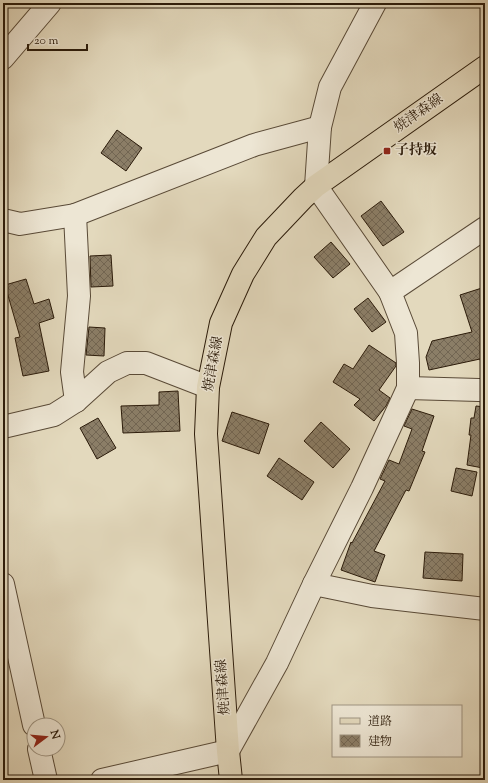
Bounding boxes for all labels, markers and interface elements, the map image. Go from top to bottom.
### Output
scale bar [28,26,87,52]
text: 20 m [34,32,59,50]
street label: 焼津森線 [390,90,448,138]
place label: 子持坂 [395,141,437,161]
marker: 子持坂 [382,146,392,156]
street label: 焼津森線 [199,335,229,393]
street label: 焼津森線 [212,658,236,716]
legend [332,705,462,757]
text: 道路 [368,713,392,731]
north arrow [26,717,66,757]
text: N [45,727,64,741]
text: 建物 [368,733,392,751]

